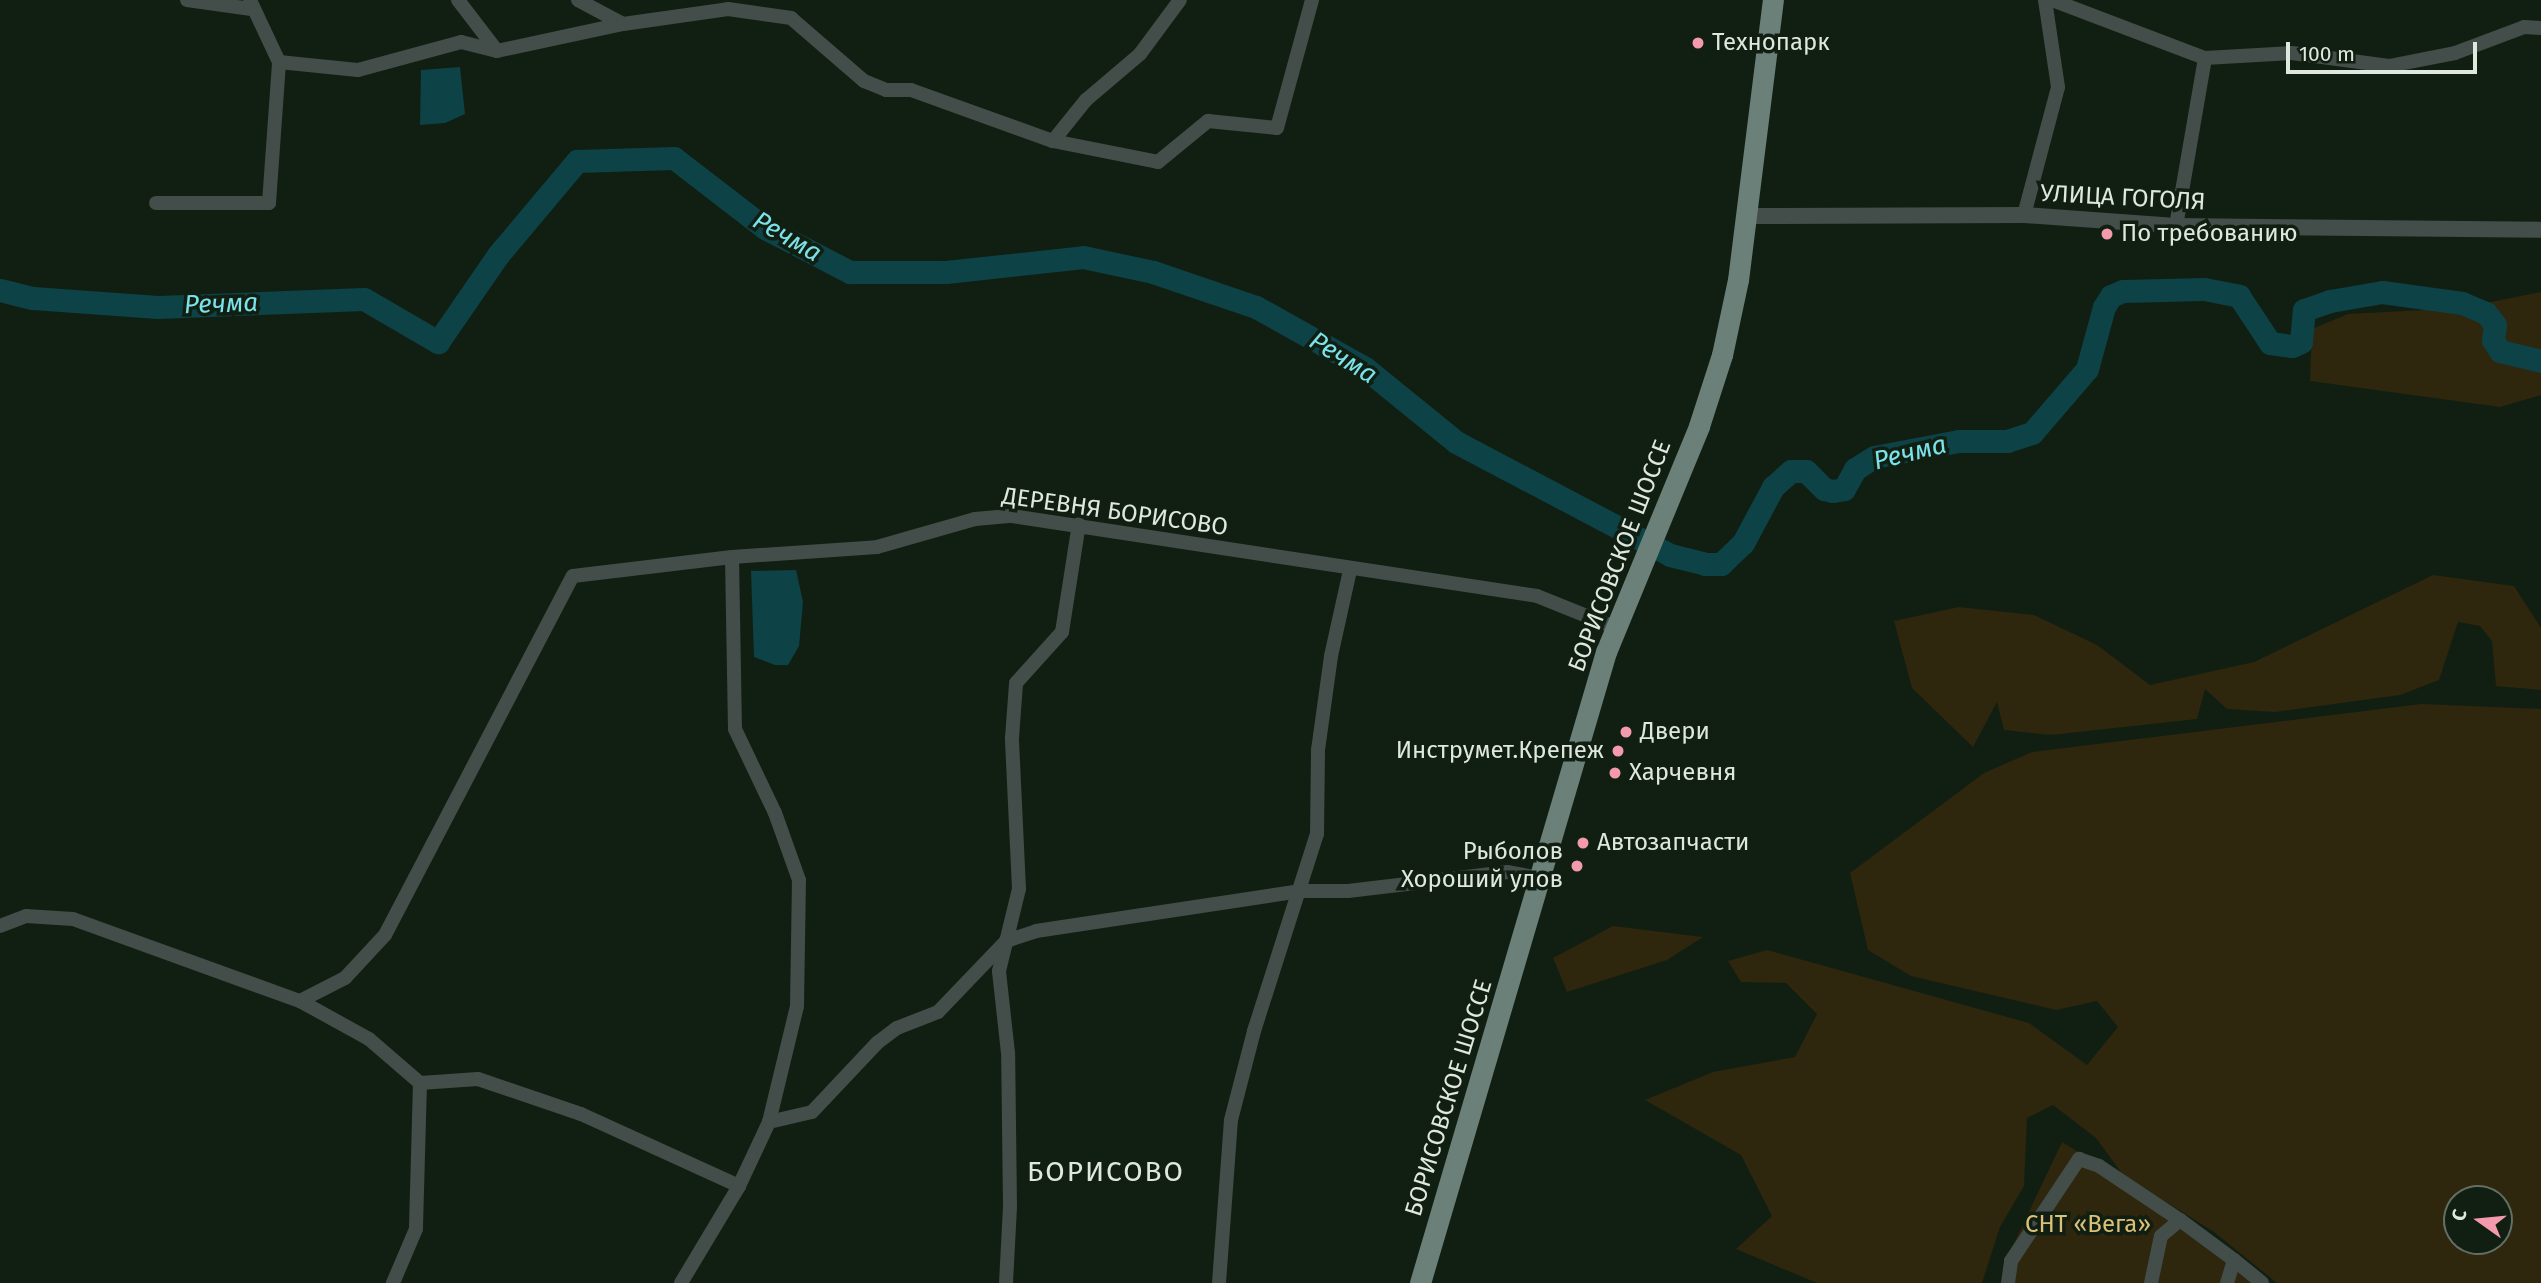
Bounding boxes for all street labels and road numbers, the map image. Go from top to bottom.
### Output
street label: УЛИЦА ГОГОЛЯ [2040,179,2206,217]
street label: БОРИСОВСКОЕ ШОССЕ [1562,436,1678,676]
street label: ДЕРЕВНЯ БОРИСОВО [1000,482,1230,542]
street label: БОРИСОВСКОЕ ШОССЕ [1399,976,1499,1220]

